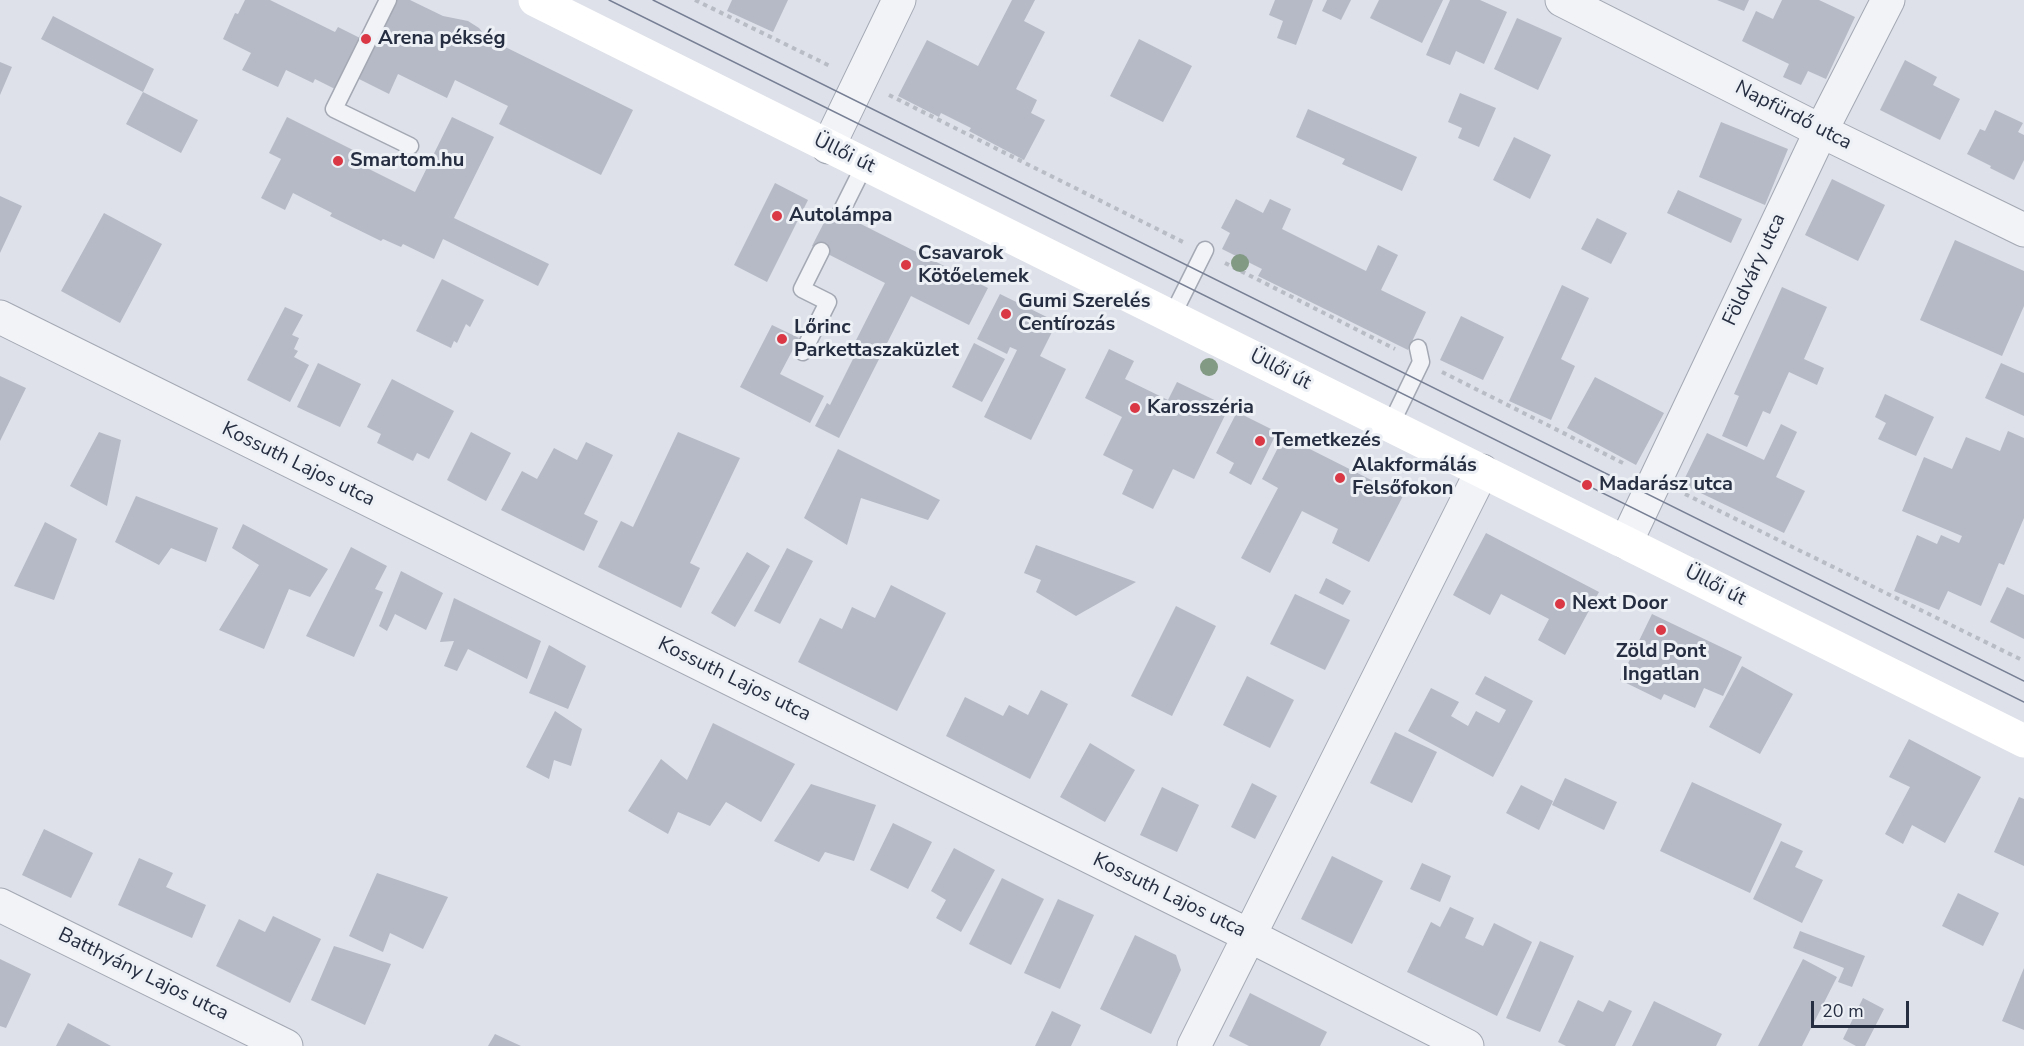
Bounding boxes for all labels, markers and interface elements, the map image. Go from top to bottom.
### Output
place label: Arena pékség [378,27,506,51]
marker: Arena pékség [359,32,373,46]
street label: Napfürdő utca [1731,76,1855,156]
street label: Üllői út [809,129,879,179]
place label: Smartom.hu [350,149,464,173]
marker: Smartom.hu [331,154,345,168]
place label: Autolámpa [789,204,892,228]
marker: Autolámpa [770,209,784,223]
street label: Földváry utca [1719,210,1791,330]
place label: Csavarok Kötőelemek [918,242,1029,289]
marker: Csavarok Kötőelemek [899,258,913,272]
place label: Gumi Szerelés Centírozás [1018,290,1150,337]
marker: Gumi Szerelés Centírozás [999,307,1013,321]
place label: Lőrinc Parkettaszaküzlet [794,316,959,363]
marker: Lőrinc Parkettaszaküzlet [775,332,789,346]
street label: Üllői út [1245,344,1315,396]
place label: Karosszéria [1147,396,1254,420]
marker: Karosszéria [1128,401,1142,415]
street label: Kossuth Lajos utca [218,418,378,512]
place label: Temetkezés [1272,429,1381,453]
marker: Temetkezés [1253,434,1267,448]
place label: Alakformálás Felsőfokon [1352,454,1477,501]
marker: Alakformálás Felsőfokon [1333,471,1347,485]
place label: Madarász utca [1599,473,1733,497]
marker: Madarász utca [1580,478,1594,492]
street label: Üllői út [1680,560,1750,612]
place label: Next Door [1572,592,1668,616]
marker: Next Door [1553,597,1567,611]
marker: Zöld Pont Ingatlan [1654,623,1668,637]
street label: Kossuth Lajos utca [654,633,814,727]
place label: Zöld Pont Ingatlan [1616,640,1706,687]
street label: Kossuth Lajos utca [1089,849,1249,943]
street label: Batthyány Lajos utca [54,923,232,1027]
scale bar [1814,989,1912,1027]
text: 20 m [1822,999,1864,1023]

